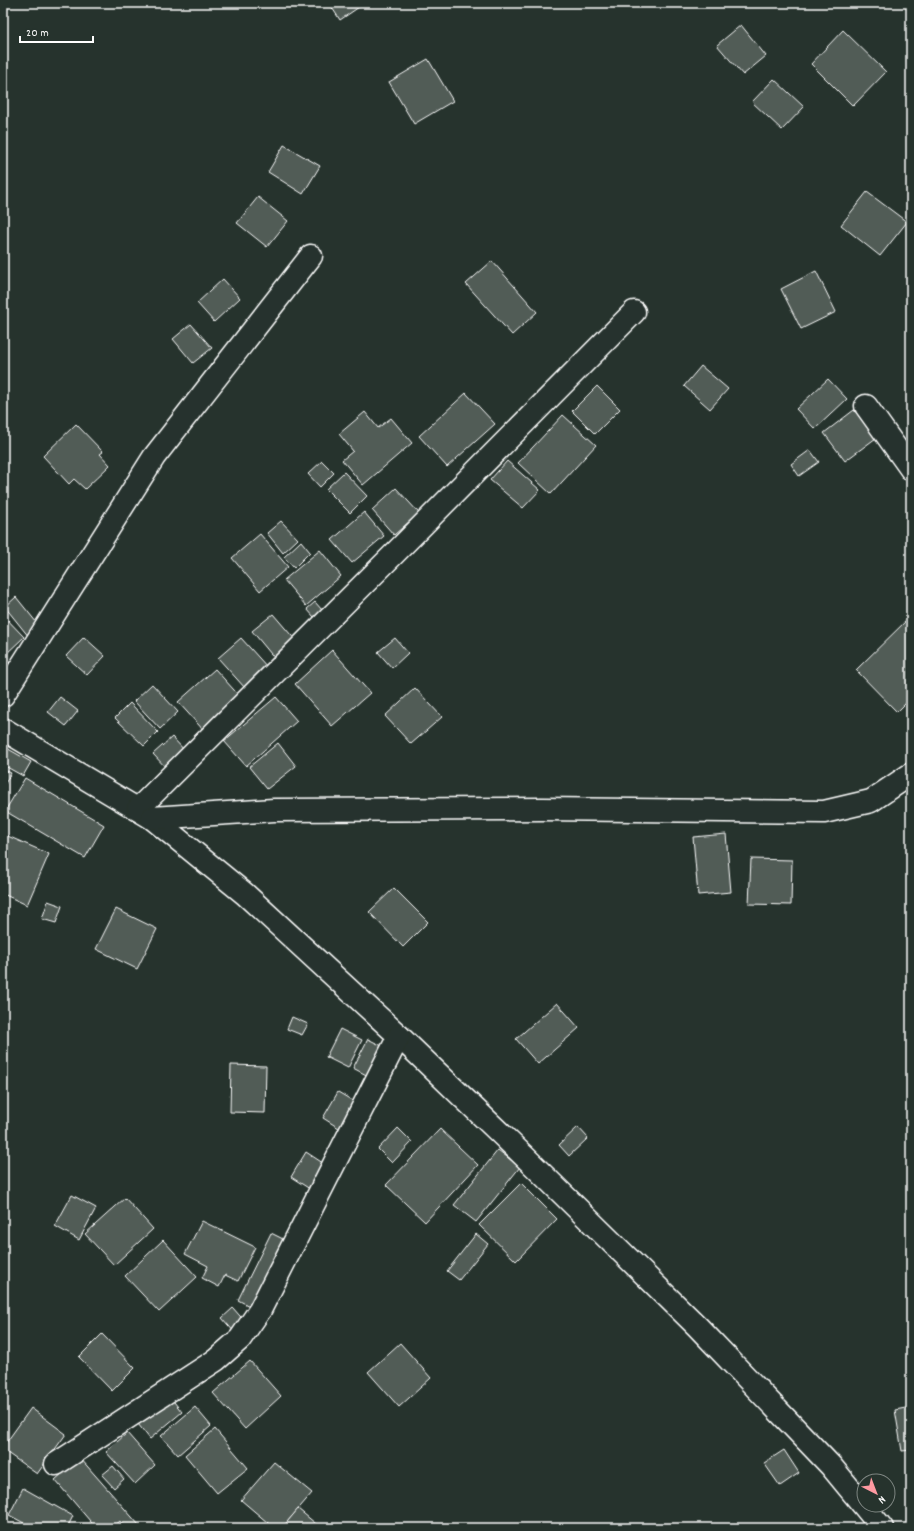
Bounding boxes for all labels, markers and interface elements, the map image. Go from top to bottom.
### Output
scale bar [20,18,93,44]
text: 20 m [26,25,49,42]
north arrow [856,1473,896,1513]
text: N [874,1491,889,1507]

